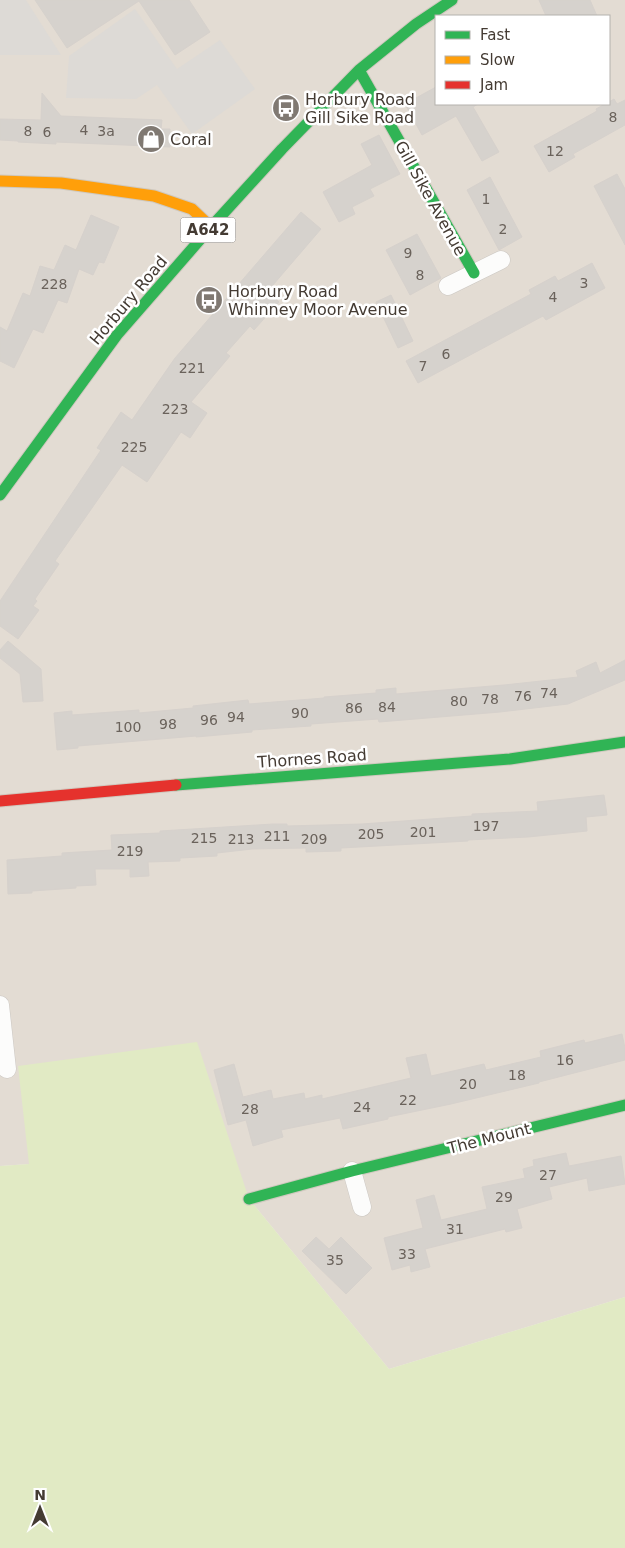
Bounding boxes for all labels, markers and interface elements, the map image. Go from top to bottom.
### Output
legend [435,15,610,105]
text: Fast [480,26,510,44]
text: Slow [480,51,515,69]
text: Jam [479,76,508,94]
place label: Horbury Road Gill Sike Road [305,90,415,127]
bus stop icon: Horbury Road Gill Sike Road [271,93,301,123]
house number: 8 [609,109,617,125]
house number: 4 [80,122,89,138]
house number: 8 [24,123,32,139]
house number: 3a [97,123,115,139]
house number: 6 [43,124,52,140]
shop icon: Coral [136,124,166,154]
place label: Coral [170,130,212,149]
street label: Gill Sike Avenue [391,137,470,259]
house number: 12 [546,143,564,159]
house number: 1 [482,191,490,207]
road number: A642 [180,218,236,242]
house number: 2 [499,221,507,237]
house number: 9 [404,245,412,261]
street label: Horbury Road [86,252,171,349]
house number: 8 [416,267,424,283]
house number: 3 [580,275,588,291]
house number: 228 [41,276,67,292]
place label: Horbury Road Whinney Moor Avenue [228,282,408,319]
bus stop icon: Horbury Road Whinney Moor Avenue [194,285,224,315]
house number: 4 [549,289,558,305]
house number: 6 [442,346,451,362]
house number: 7 [419,358,427,374]
house number: 221 [179,360,205,376]
house number: 223 [162,401,188,417]
house number: 225 [121,439,147,455]
house number: 74 [540,685,558,701]
house number: 76 [514,688,532,704]
house number: 78 [481,691,499,707]
house number: 80 [450,693,468,709]
house number: 84 [378,699,396,715]
house number: 86 [345,700,363,716]
house number: 90 [291,705,309,721]
house number: 94 [227,709,245,725]
house number: 96 [200,712,218,728]
house number: 98 [159,716,177,732]
house number: 100 [115,719,141,735]
street label: Thornes Road [256,745,367,772]
house number: 197 [473,818,499,834]
house number: 201 [410,824,436,840]
house number: 205 [358,826,384,842]
house number: 211 [264,828,290,844]
house number: 215 [191,830,217,846]
house number: 213 [228,831,254,847]
house number: 209 [301,831,327,847]
house number: 219 [117,843,143,859]
house number: 16 [556,1052,574,1068]
house number: 18 [508,1067,526,1083]
house number: 20 [459,1076,477,1092]
house number: 22 [399,1092,417,1108]
house number: 24 [353,1099,371,1115]
house number: 28 [241,1101,259,1117]
street label: The Mount [445,1119,533,1158]
house number: 27 [539,1167,557,1183]
house number: 29 [495,1189,513,1205]
house number: 31 [446,1221,464,1237]
house number: 33 [398,1246,416,1262]
house number: 35 [326,1252,344,1268]
north arrow [15,1483,65,1533]
text: N [34,1487,46,1503]

